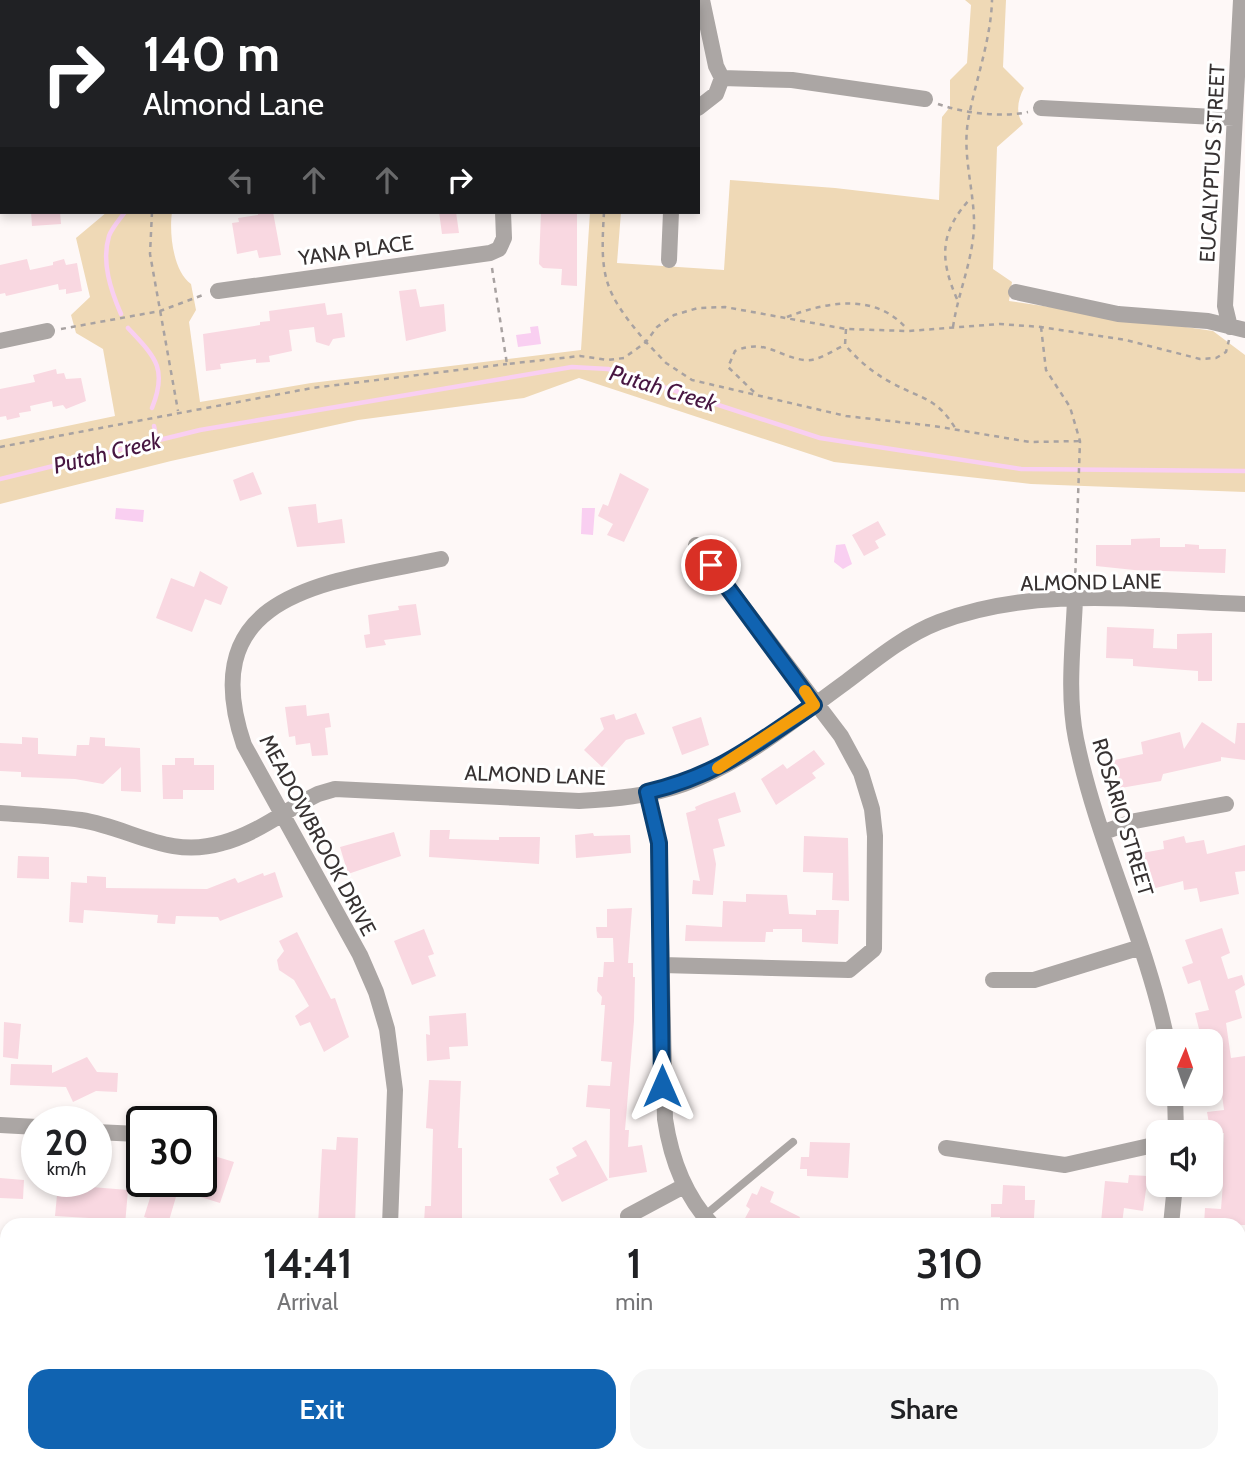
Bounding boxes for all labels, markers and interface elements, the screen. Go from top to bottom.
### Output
text: 140 m [143,24,280,83]
icon: right [28,28,119,119]
street label: EUCALYPTUS STREET [1194,63,1230,263]
text: Almond Lane [143,84,324,123]
icon: left [222,161,260,199]
icon: ahead [295,161,333,199]
icon: ahead [368,161,406,199]
icon: right [441,161,479,199]
street label: YANA PLACE [296,230,415,271]
water label: Putah Creek [606,358,721,418]
water label: Putah Creek [50,426,165,480]
pin [681,535,741,595]
icon: arrive [692,546,730,584]
street label: ALMOND LANE [1020,568,1162,596]
street label: MEADOWBROOK DRIVE [254,730,382,940]
street label: ROSARIO STREET [1087,735,1159,899]
street label: ALMOND LANE [464,760,606,790]
north arrow [1146,1029,1223,1106]
map controls [1146,1029,1223,1197]
position arrow [625,1049,699,1123]
speed limit sign: 30 [126,1106,217,1197]
button: sound [1146,1120,1223,1197]
text: 20 [45,1121,88,1164]
text: km/h [47,1158,86,1180]
text: 14:41 [263,1237,352,1289]
text: 1 [627,1237,642,1289]
text: 310 [916,1237,983,1289]
text: Arrival [277,1288,338,1316]
text: min [615,1288,653,1316]
text: m [939,1288,960,1316]
button: Exit [28,1369,616,1449]
button: Share [630,1369,1218,1449]

